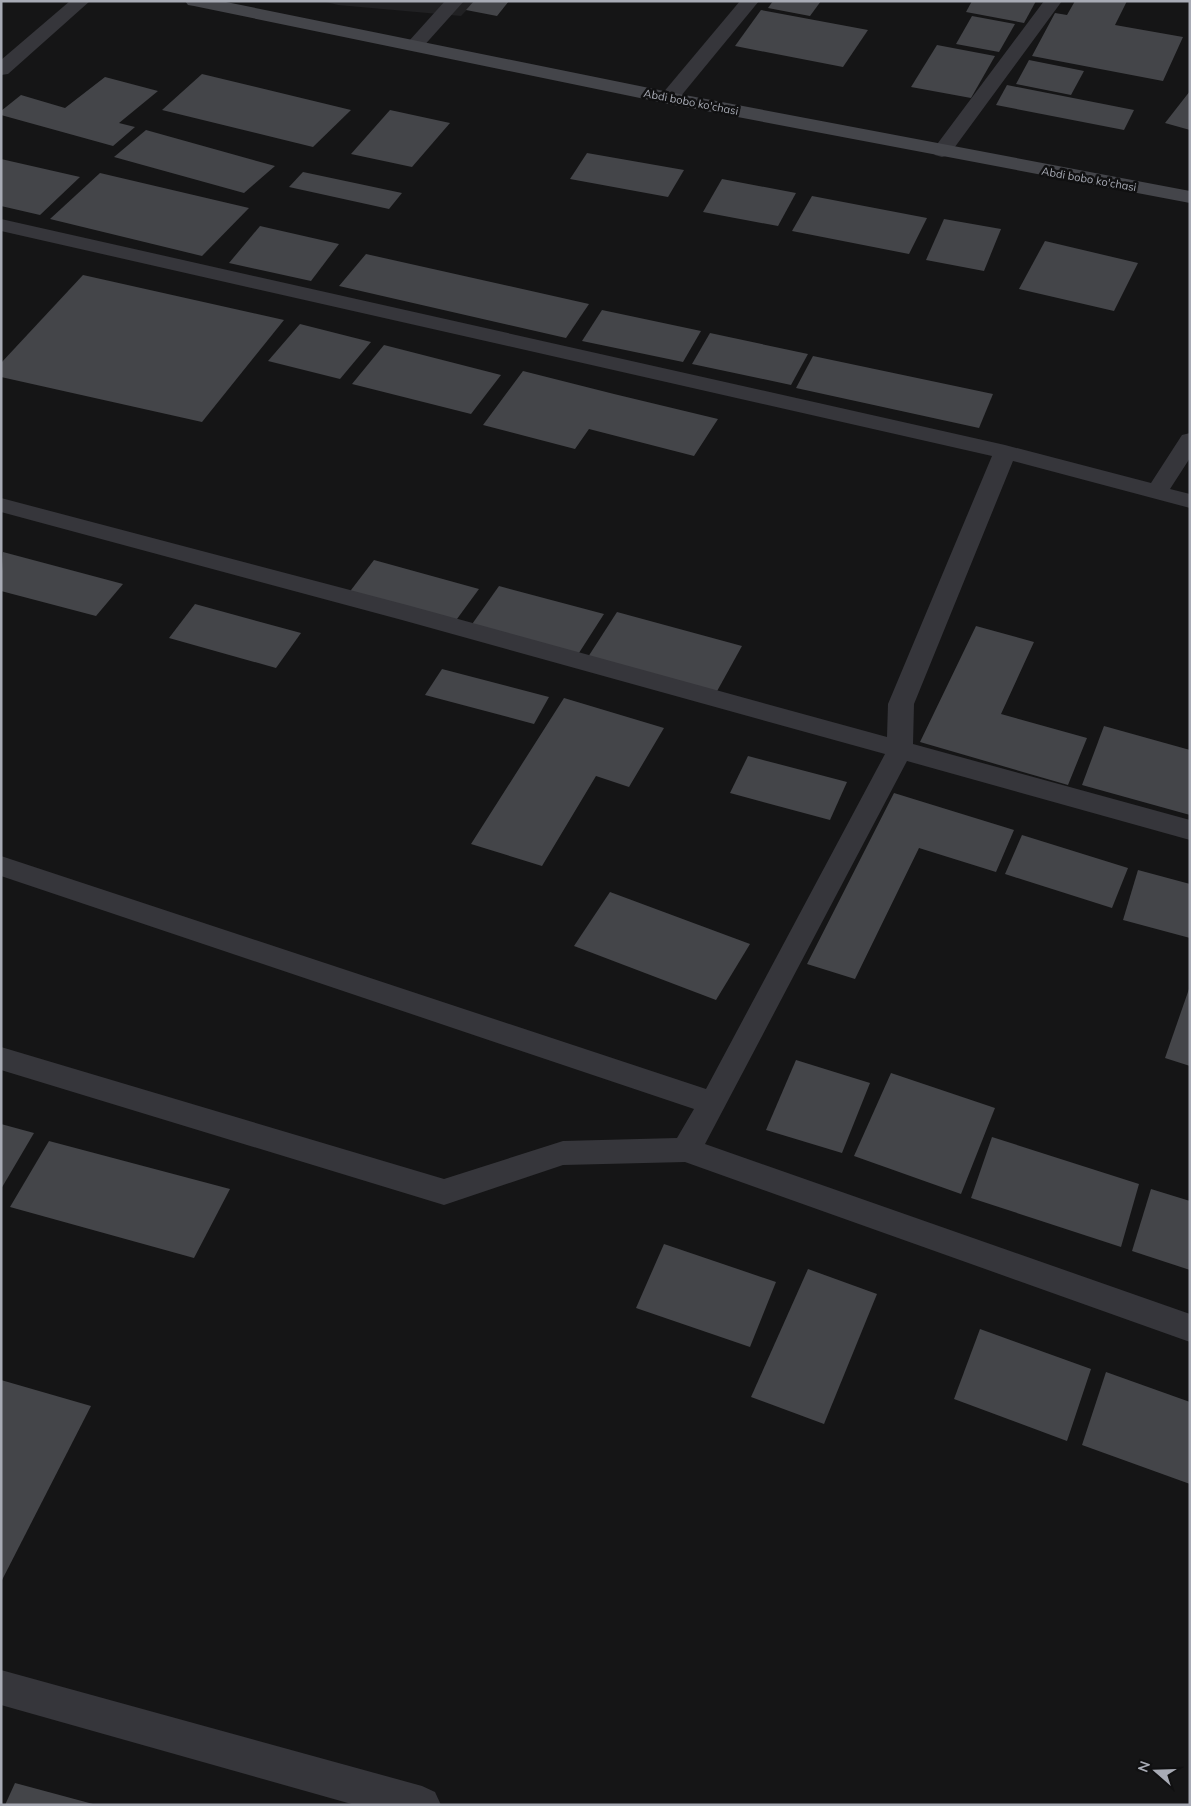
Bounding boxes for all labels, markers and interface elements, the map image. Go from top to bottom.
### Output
street label: Abdi bobo ko'chasi [642,86,740,118]
street label: Abdi bobo ko'chasi [1040,164,1138,194]
north arrow [1131,1746,1181,1796]
text: N [1134,1759,1154,1775]

